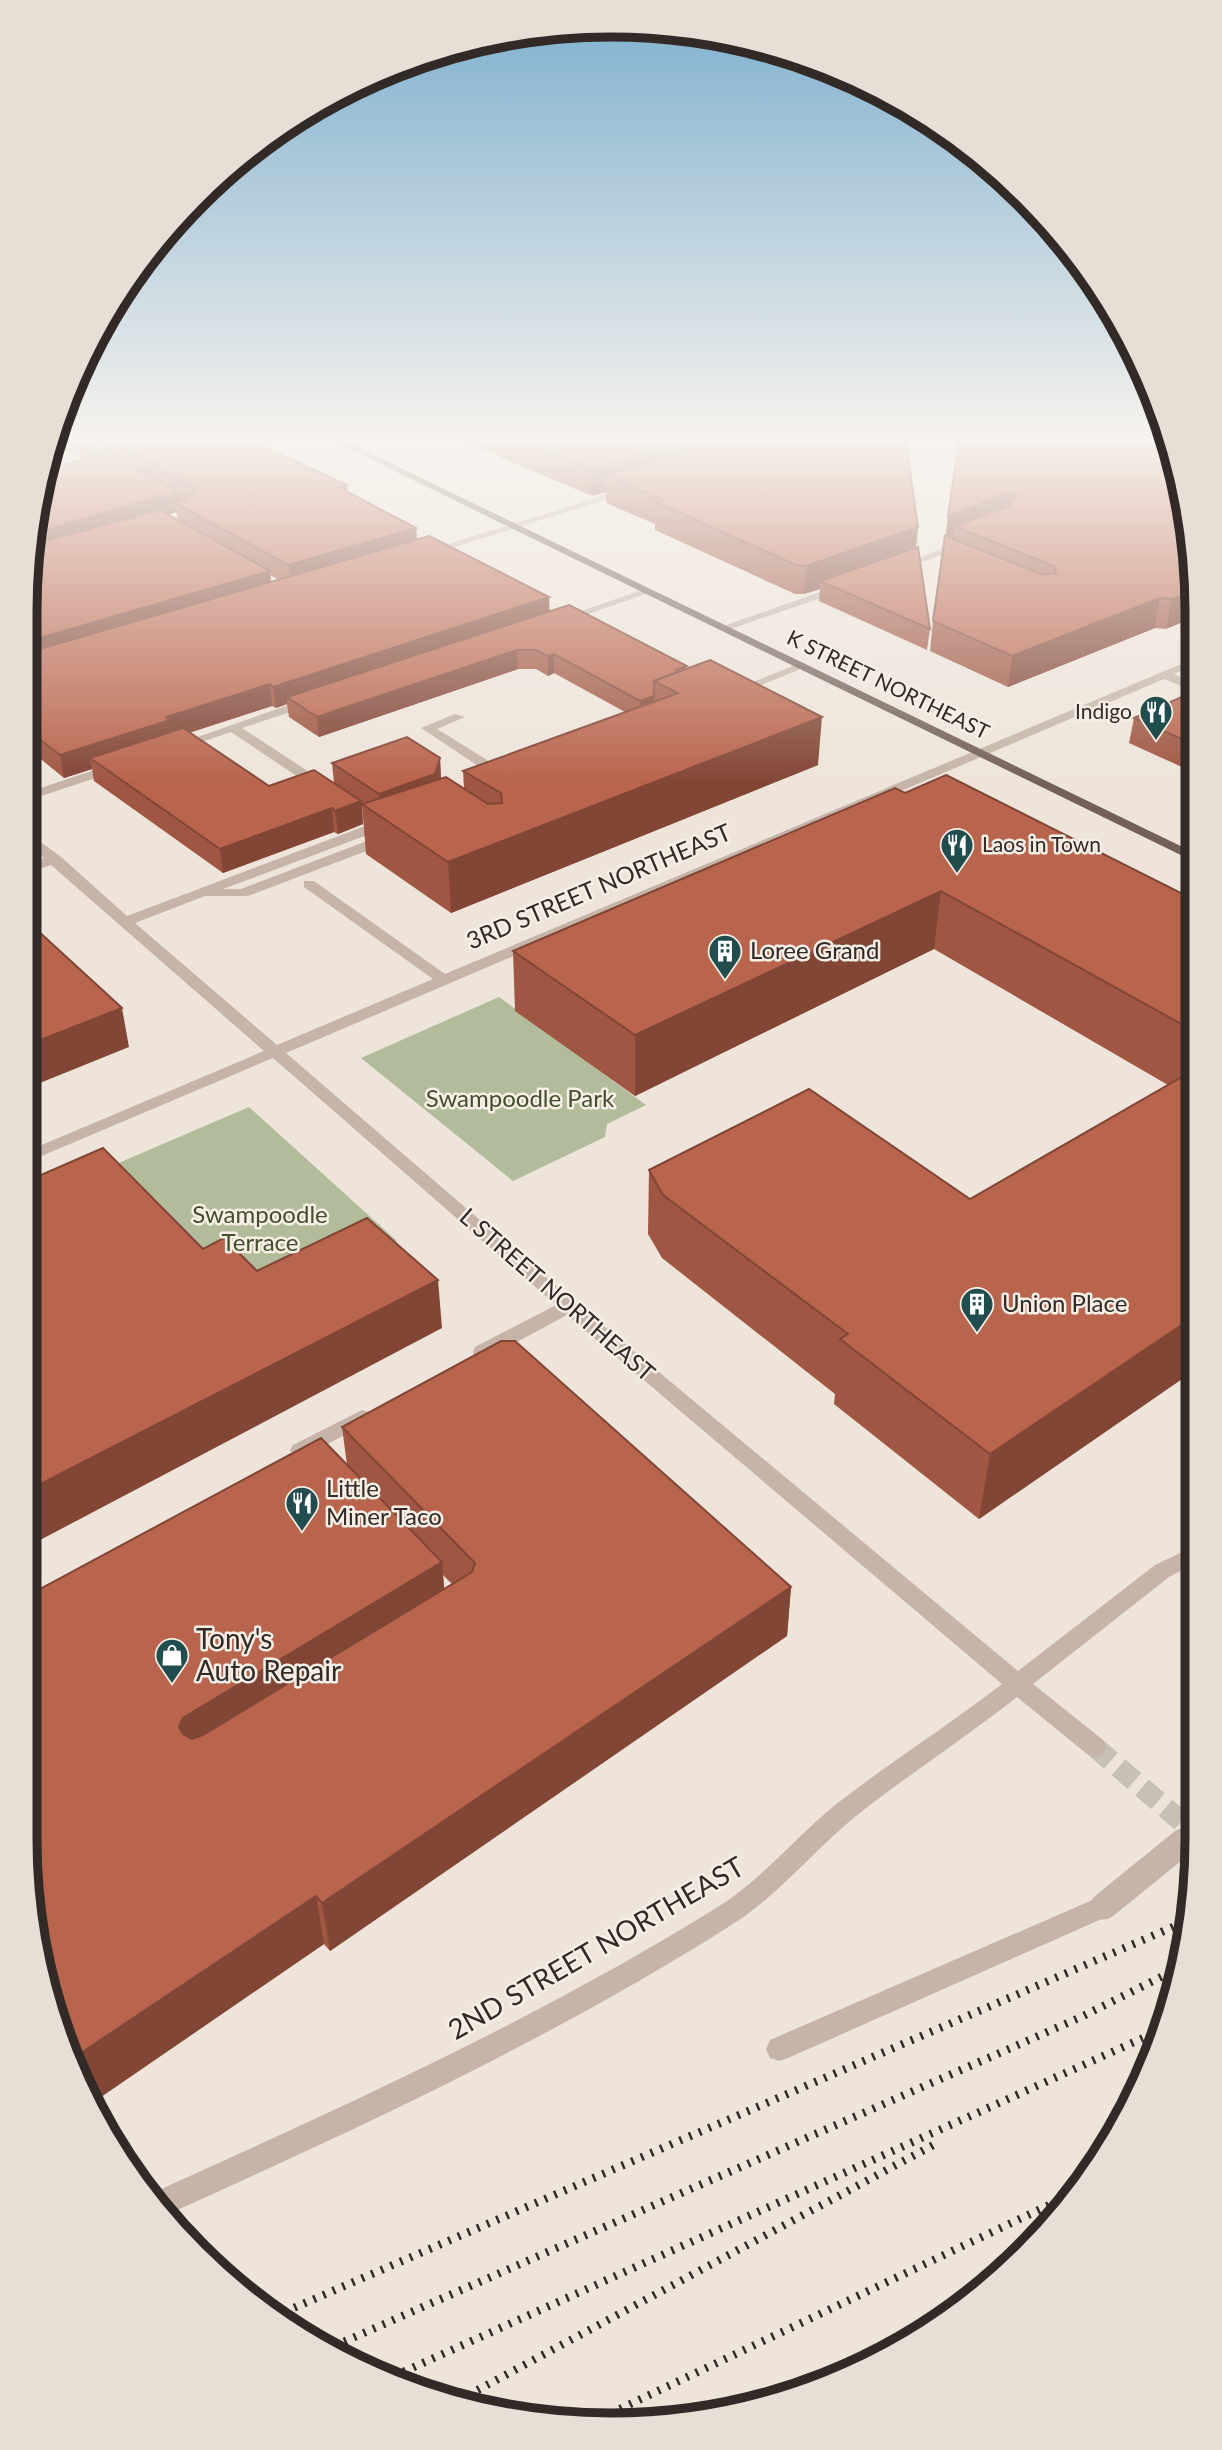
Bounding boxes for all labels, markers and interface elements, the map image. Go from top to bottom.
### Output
street label: K STREET NORTHEAST [784,624,994,744]
restaurant icon: Indigo [1137,693,1175,742]
place label: Indigo [1075,698,1132,723]
street label: 3RD STREET NORTHEAST [462,817,735,955]
restaurant icon: Laos in Town [938,826,976,875]
place label: Laos in Town [982,831,1101,856]
building icon: Loree Grand [706,932,744,981]
place label: Loree Grand [750,935,879,964]
park label: Swampoodle Park [426,1083,615,1112]
park label: Swampoodle Terrace [192,1199,328,1256]
street label: L STREET NORTHEAST [454,1201,661,1387]
building icon: Union Place [958,1285,996,1334]
place label: Union Place [1002,1288,1127,1317]
place label: Little Miner Taco [326,1473,442,1530]
restaurant icon: Little Miner Taco [283,1484,321,1533]
place label: Tony's Auto Repair [196,1621,341,1687]
shop icon: Tony's Auto Repair [153,1636,191,1685]
street label: 2ND STREET NORTHEAST [442,1848,750,2046]

